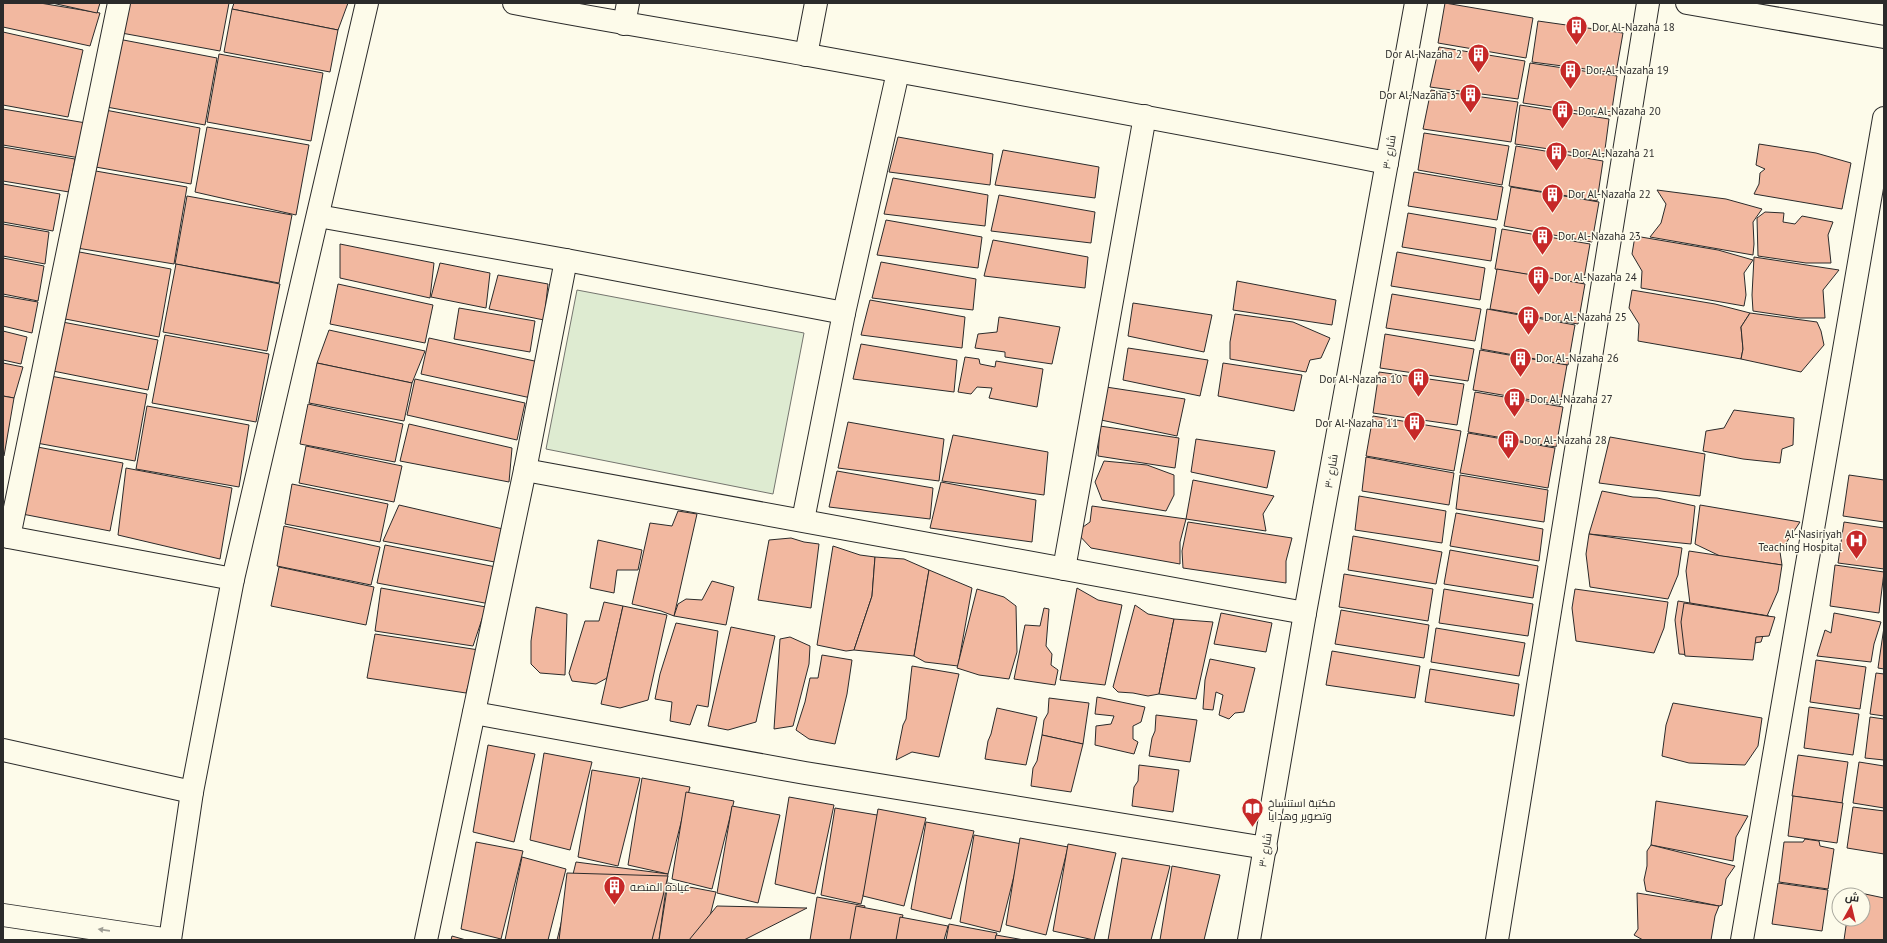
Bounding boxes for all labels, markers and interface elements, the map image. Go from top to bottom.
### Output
building icon: Dor Al-Nazaha 18 [1564,14,1590,47]
place label: Dor Al-Nazaha 18 [1592,20,1675,34]
building icon: Dor Al-Nazaha 2 [1465,41,1491,74]
place label: Dor Al-Nazaha 2 [1385,47,1462,61]
building icon: Dor Al-Nazaha 19 [1557,57,1583,90]
place label: Dor Al-Nazaha 19 [1586,63,1669,77]
building icon: Dor Al-Nazaha 3 [1458,82,1484,115]
place label: Dor Al-Nazaha 3 [1379,88,1456,102]
building icon: Dor Al-Nazaha 20 [1549,98,1575,131]
place label: Dor Al-Nazaha 20 [1578,104,1661,118]
street label: شارع ٣٠ [1379,134,1400,170]
building icon: Dor Al-Nazaha 21 [1543,140,1569,173]
place label: Dor Al-Nazaha 21 [1572,146,1655,160]
building icon: Dor Al-Nazaha 22 [1539,181,1565,214]
place label: Dor Al-Nazaha 22 [1568,187,1651,201]
building icon: Dor Al-Nazaha 23 [1530,223,1556,256]
place label: Dor Al-Nazaha 23 [1558,229,1641,243]
building icon: Dor Al-Nazaha 24 [1525,264,1551,297]
place label: Dor Al-Nazaha 24 [1554,270,1637,284]
building icon: Dor Al-Nazaha 25 [1515,304,1541,337]
place label: Dor Al-Nazaha 25 [1544,310,1627,324]
building icon: Dor Al-Nazaha 26 [1507,345,1533,378]
place label: Dor Al-Nazaha 26 [1536,351,1619,365]
building icon: Dor Al-Nazaha 10 [1405,366,1431,399]
place label: Dor Al-Nazaha 10 [1319,372,1402,386]
building icon: Dor Al-Nazaha 27 [1502,386,1528,419]
place label: Dor Al-Nazaha 27 [1530,392,1613,406]
building icon: Dor Al-Nazaha 11 [1401,410,1427,443]
place label: Dor Al-Nazaha 11 [1315,416,1398,430]
building icon: Dor Al-Nazaha 28 [1495,427,1521,460]
place label: Dor Al-Nazaha 28 [1524,433,1607,447]
street label: شارع ٣٠ [1321,453,1342,489]
place label: Al-Nasiriyah Teaching Hospital [1758,527,1843,554]
hospital icon: Al-Nasiriyah Teaching Hospital [1844,527,1870,560]
library icon: مكتبة استنساخ وتصوير وهدايا [1239,796,1265,829]
place label: مكتبة استنساخ وتصوير وهدايا [1268,796,1336,823]
street label: شارع ٣٠ [1255,832,1276,868]
building icon: عياده المنصه [601,874,627,907]
place label: عياده المنصه [630,880,690,894]
north arrow [1831,887,1871,927]
text: ش [1844,889,1860,905]
one-way arrow [98,927,110,933]

